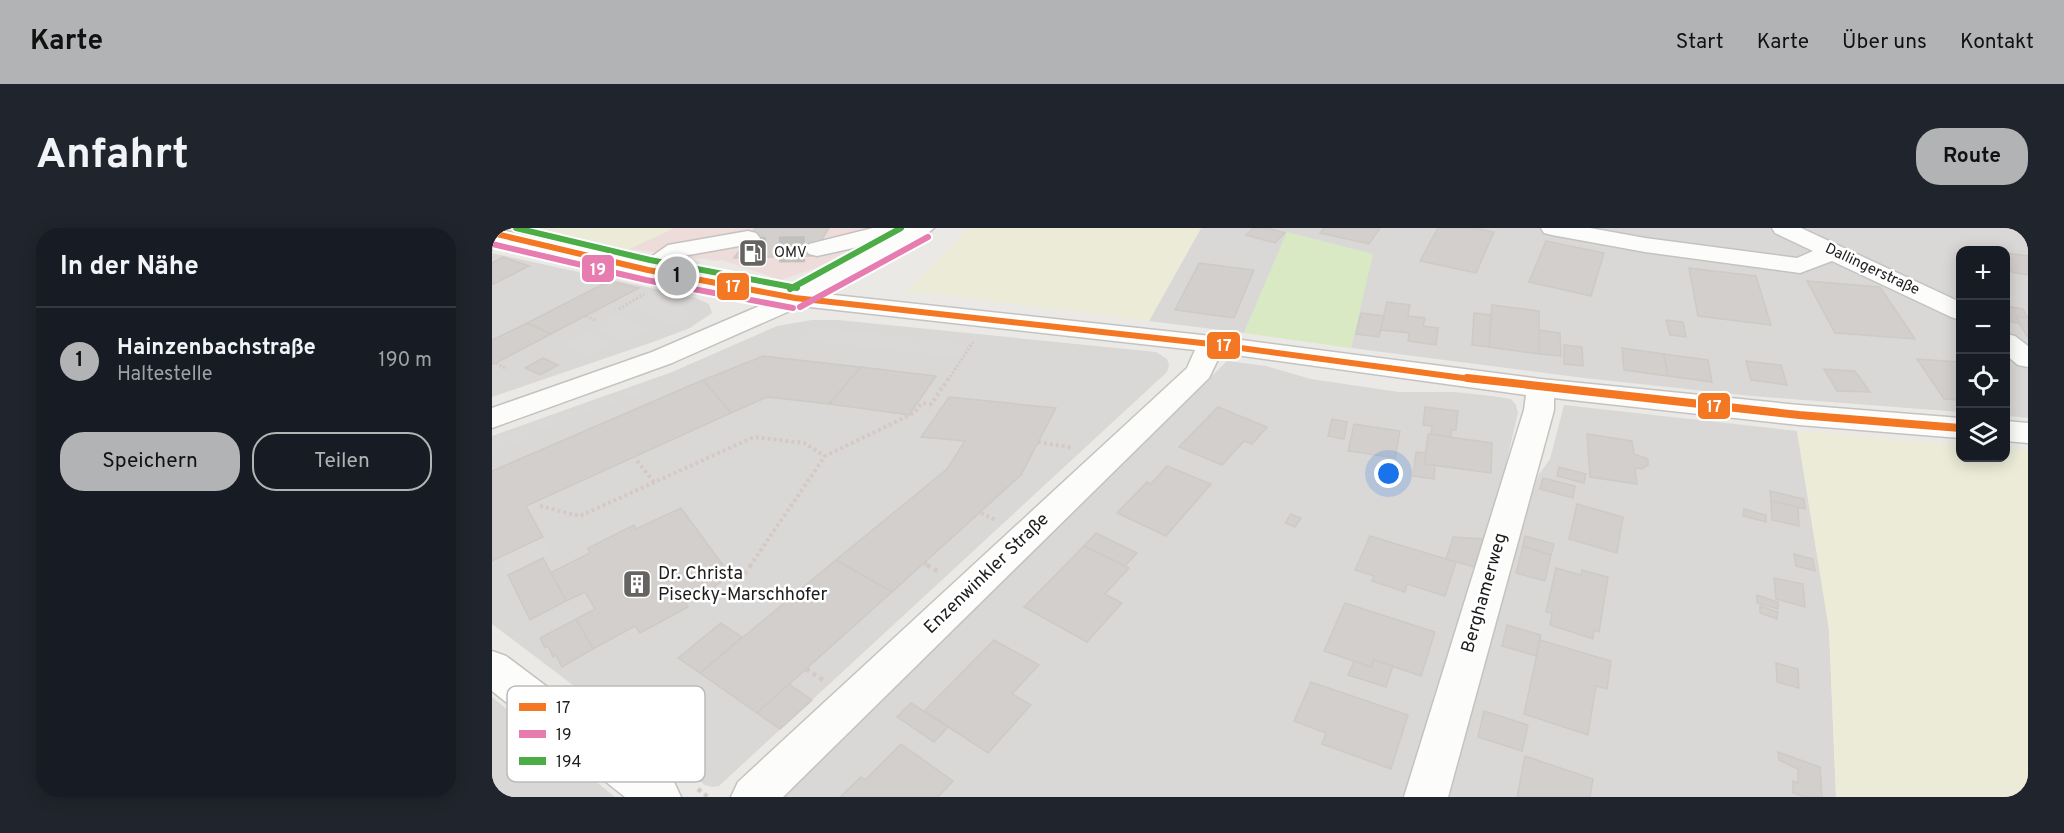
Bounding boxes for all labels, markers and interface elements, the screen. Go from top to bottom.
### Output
text: Karte [30,24,103,60]
text: Start [1676,29,1724,56]
text: Karte [1757,29,1809,56]
text: Über uns [1842,29,1927,56]
text: Kontakt [1960,29,2034,56]
button: Route [1916,128,2028,185]
text: Anfahrt [36,130,189,183]
fuel station icon: OMV [737,237,769,269]
street label: Dallingerstraße [1822,240,1922,300]
place label: OMV [774,244,807,263]
map controls [1956,246,2010,462]
button: + [1956,246,2010,300]
text: In der Nähe [60,251,199,284]
line badge: 19 [581,254,615,283]
pin: 1 [658,254,696,298]
text: 19 [590,261,606,281]
line badge: 17 [716,272,750,301]
text: 17 [726,278,740,298]
button: − [1956,300,2010,354]
line badge: 17 [1206,331,1241,360]
text: Hainzenbachstraße [117,335,316,362]
text: 17 [1217,337,1231,357]
text: 1 [76,348,84,374]
text: 190 m [378,348,432,374]
button: locate [1956,354,2010,408]
text: Haltestelle [117,362,213,388]
line badge: 17 [1697,392,1731,420]
text: 17 [1707,398,1721,418]
button: layers [1956,408,2010,462]
button: Speichern [60,432,240,491]
button: Teilen [252,432,432,491]
your location [1374,459,1403,488]
street label: Enzenwinkler Straße [920,508,1054,640]
street label: Berghamerweg [1457,530,1513,656]
place label: Dr. Christa Pisecky-Marschhofer [658,563,828,607]
building icon: Dr. Christa Pisecky-Marschhofer [621,568,653,600]
legend [507,686,705,782]
text: 17 [556,699,570,719]
text: 19 [556,726,572,746]
text: 194 [556,753,582,773]

